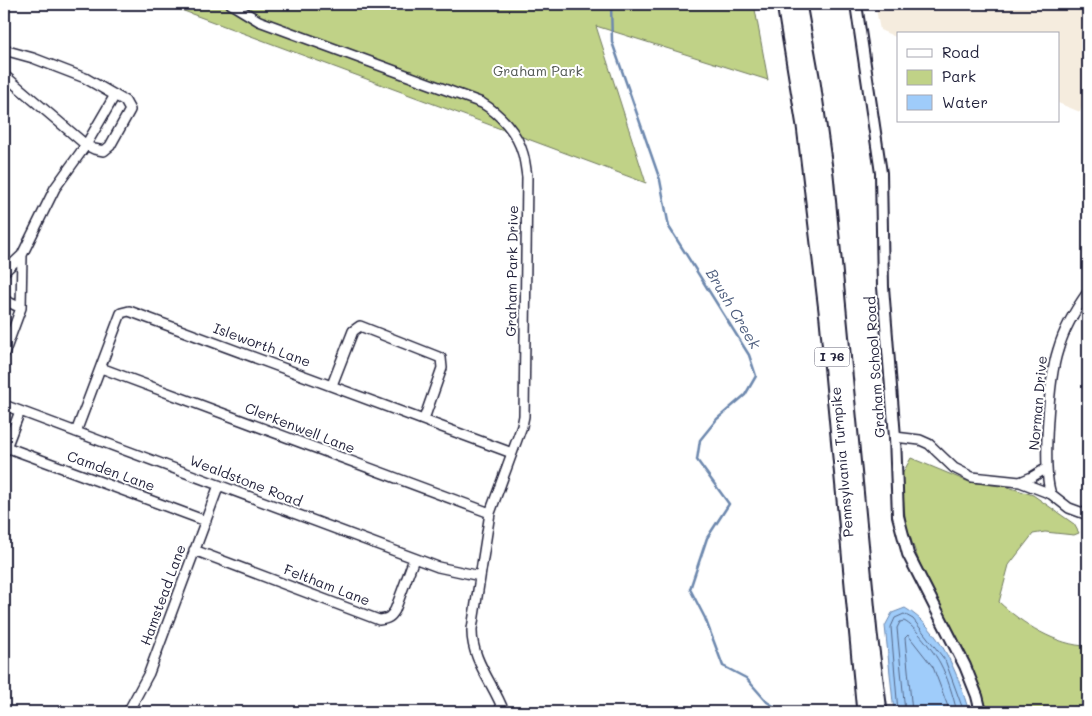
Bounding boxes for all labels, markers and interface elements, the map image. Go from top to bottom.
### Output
legend [897,32,1060,122]
text: Road [942,42,979,62]
park label: Graham Park [493,61,583,80]
text: Park [942,66,976,86]
text: Water [942,92,988,112]
street label: Graham Park Drive [501,205,522,337]
water label: Brush Creek [702,265,766,353]
street label: Graham School Road [860,295,889,438]
street label: Isleworth Lane [211,318,314,371]
road number: I 76 [814,348,850,367]
street label: Norman Drive [1024,355,1051,451]
street label: Pennsylvania Turnpike [825,386,858,538]
street label: Clerkenwell Lane [242,398,358,457]
street label: Camden Lane [65,446,158,495]
street label: Wealdstone Road [187,450,305,511]
street label: Hamstead Lane [135,542,190,648]
street label: Feltham Lane [281,559,373,610]

